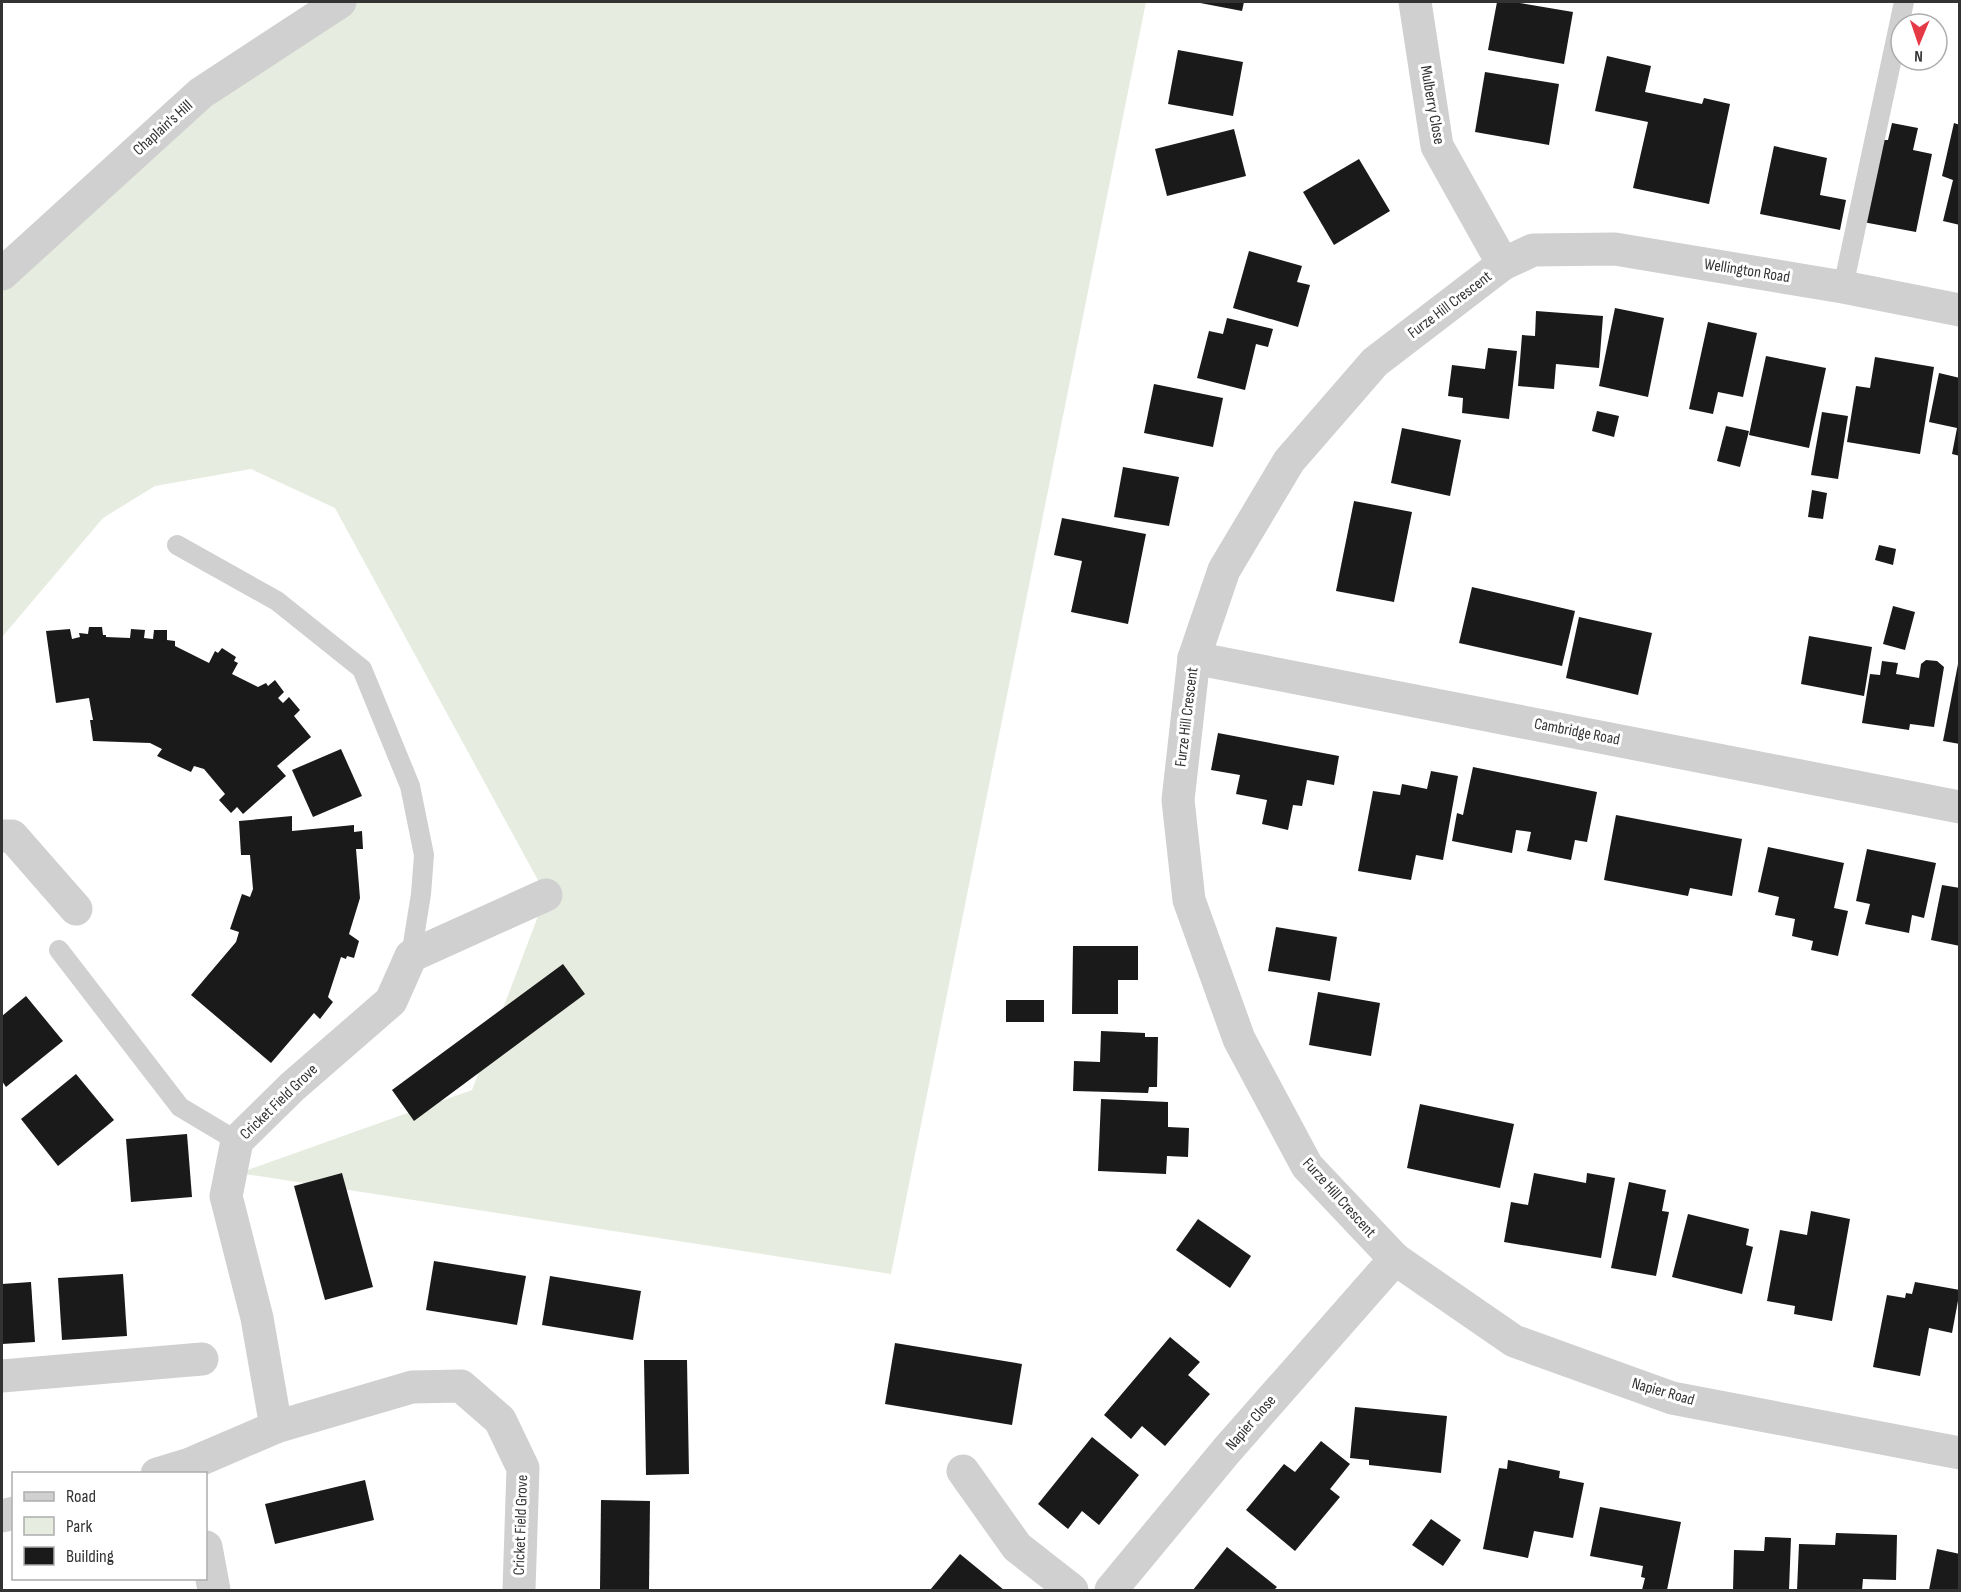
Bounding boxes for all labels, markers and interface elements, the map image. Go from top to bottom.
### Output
north arrow [1889,12,1949,72]
text: N [1914,46,1923,65]
street label: Mulberry Close [1416,64,1448,146]
street label: Chaplain's Hill [129,96,197,160]
street label: Wellington Road [1703,255,1791,287]
street label: Furze Hill Crescent [1404,267,1496,343]
street label: Furze Hill Crescent [1171,666,1203,768]
street label: Cambridge Road [1533,714,1621,750]
street label: Cricket Field Grove [236,1060,322,1144]
street label: Furze Hill Crescent [1298,1154,1380,1242]
street label: Napier Road [1630,1374,1696,1410]
street label: Napier Close [1222,1391,1280,1455]
legend [12,1472,207,1580]
street label: Cricket Field Grove [510,1474,532,1576]
text: Road [66,1486,96,1507]
text: Park [66,1516,92,1537]
text: Building [66,1546,114,1567]

